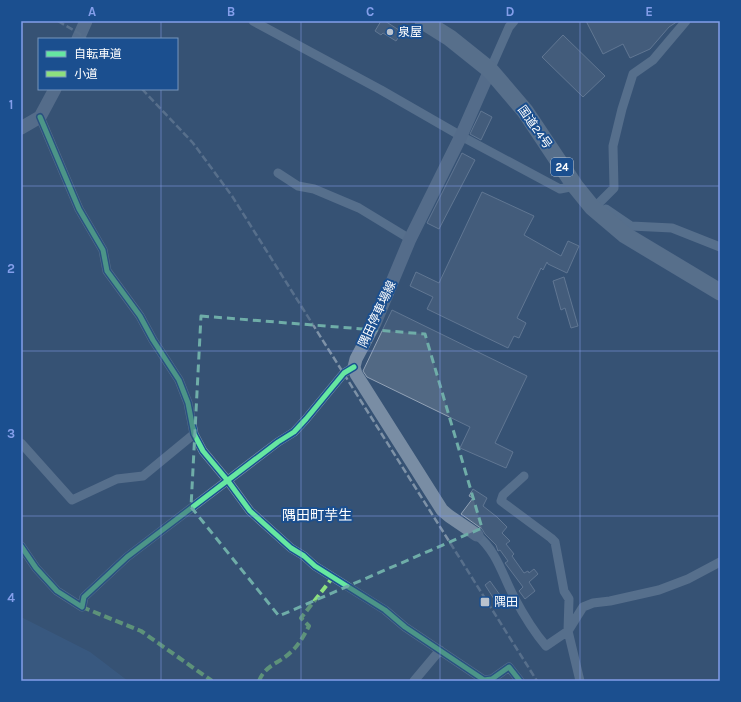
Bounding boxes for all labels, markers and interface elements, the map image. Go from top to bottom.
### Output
text: A [88,4,96,19]
text: B [227,4,235,19]
text: C [366,4,374,19]
text: D [506,4,515,19]
text: E [645,4,653,19]
place label: 泉屋 [398,25,422,39]
marker: 泉屋 [385,27,395,37]
legend [38,38,178,90]
text: 自転車道 [74,47,122,61]
text: 小道 [74,67,98,81]
text: 1 [9,97,13,112]
street label: 国道24号 [515,103,555,151]
road number: 24 [551,158,573,176]
text: 2 [7,261,15,276]
street label: 隅田停車場線 [355,278,399,350]
text: 3 [7,426,15,441]
district label: 隅田町芋生 [282,507,352,524]
text: 4 [7,590,15,605]
place label: 隅田 [494,595,518,609]
marker: 隅田 [479,596,491,608]

